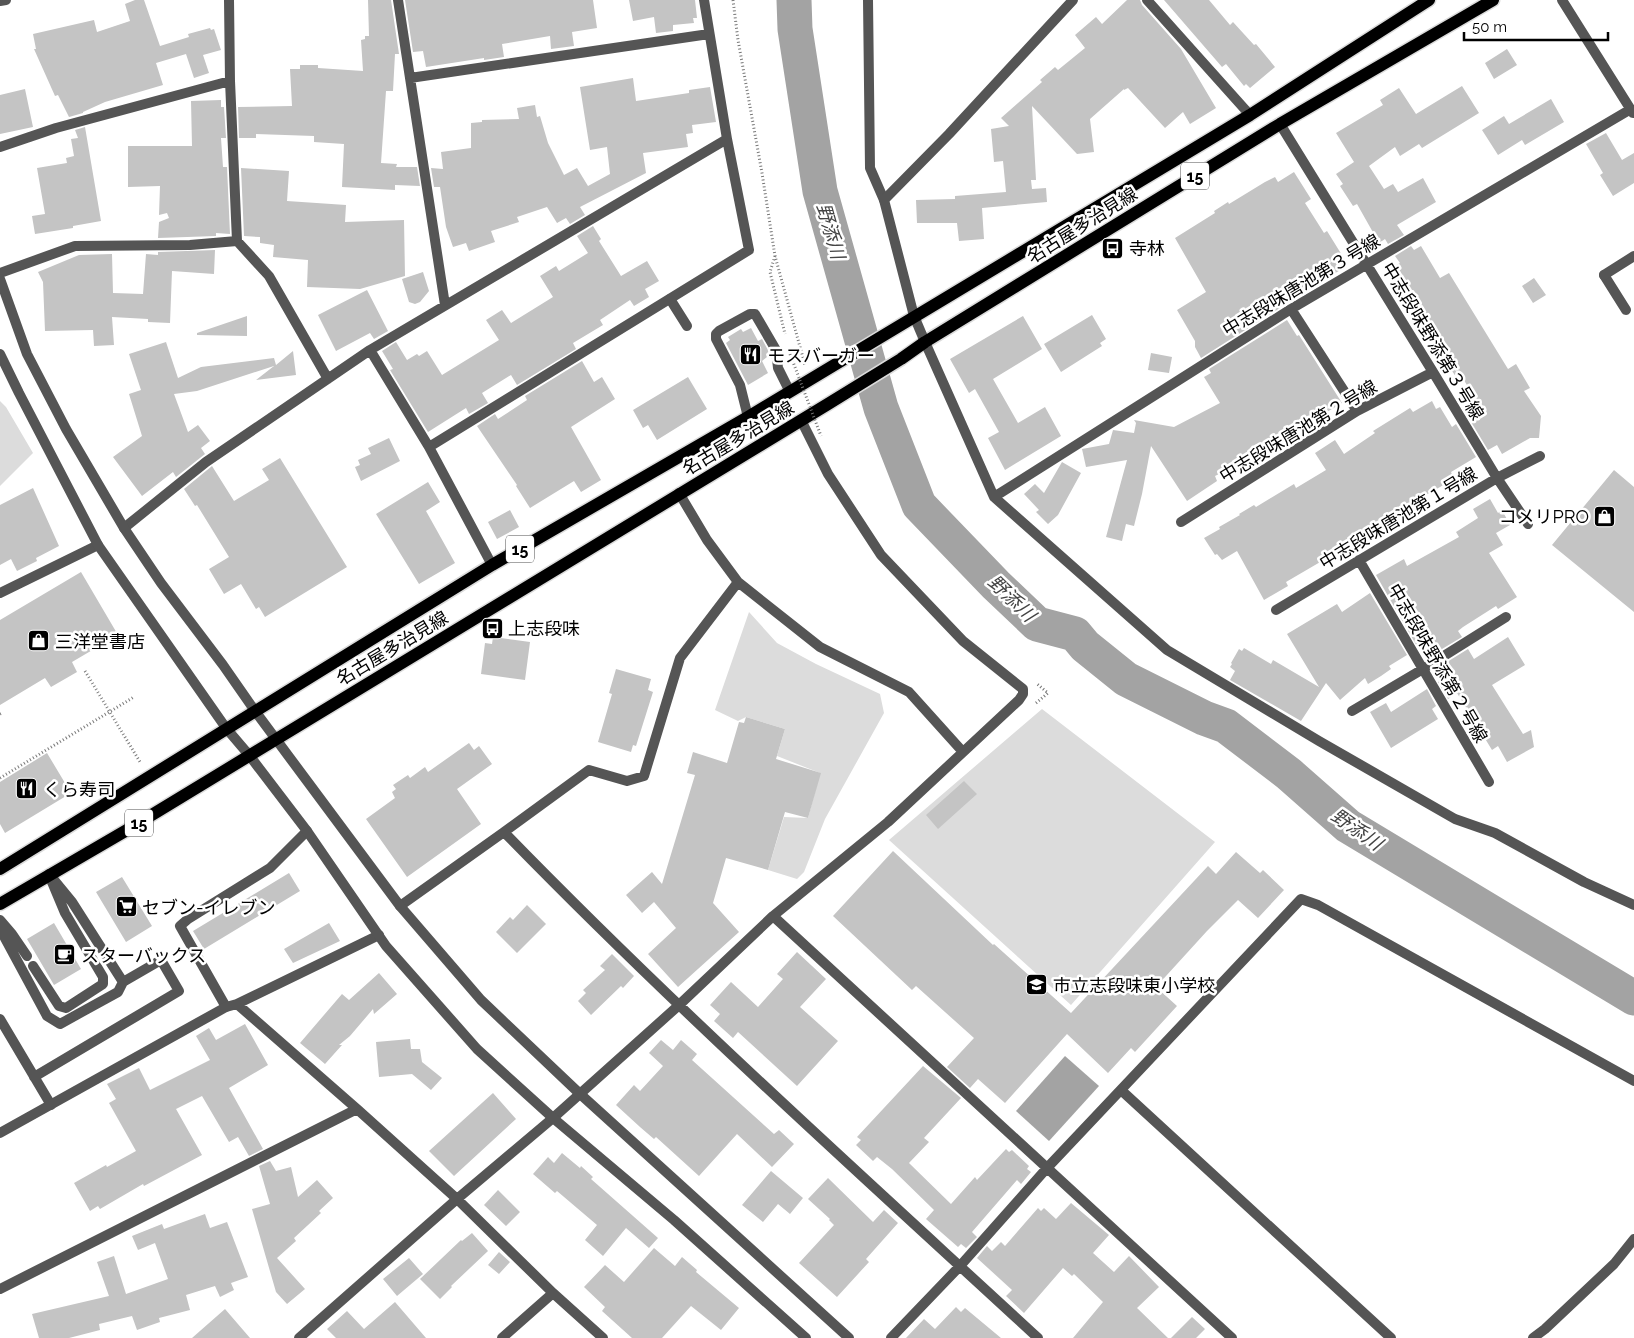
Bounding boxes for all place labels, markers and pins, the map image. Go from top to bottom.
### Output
bus stop icon: 寺林 [1101,236,1125,260]
place label: 寺林 [1129,238,1165,259]
restaurant icon: モスバーガー [739,343,763,367]
place label: モスバーガー [767,345,875,366]
shop icon: コメリPRO [1593,504,1617,528]
place label: コメリPRO [1499,506,1589,527]
bus stop icon: 上志段味 [480,616,504,640]
place label: 上志段味 [508,618,580,639]
shop icon: 三洋堂書店 [27,629,51,653]
place label: 三洋堂書店 [55,631,145,652]
restaurant icon: くら寿司 [15,777,39,801]
place label: くら寿司 [43,779,115,800]
supermarket icon: セブン-イレブン [114,895,138,919]
place label: セブン-イレブン [142,897,276,918]
cafe icon: スターバックス [53,943,77,967]
place label: スターバックス [81,945,206,966]
school or university icon: 市立志段味東小学校 [1025,973,1049,997]
place label: 市立志段味東小学校 [1053,975,1215,996]

